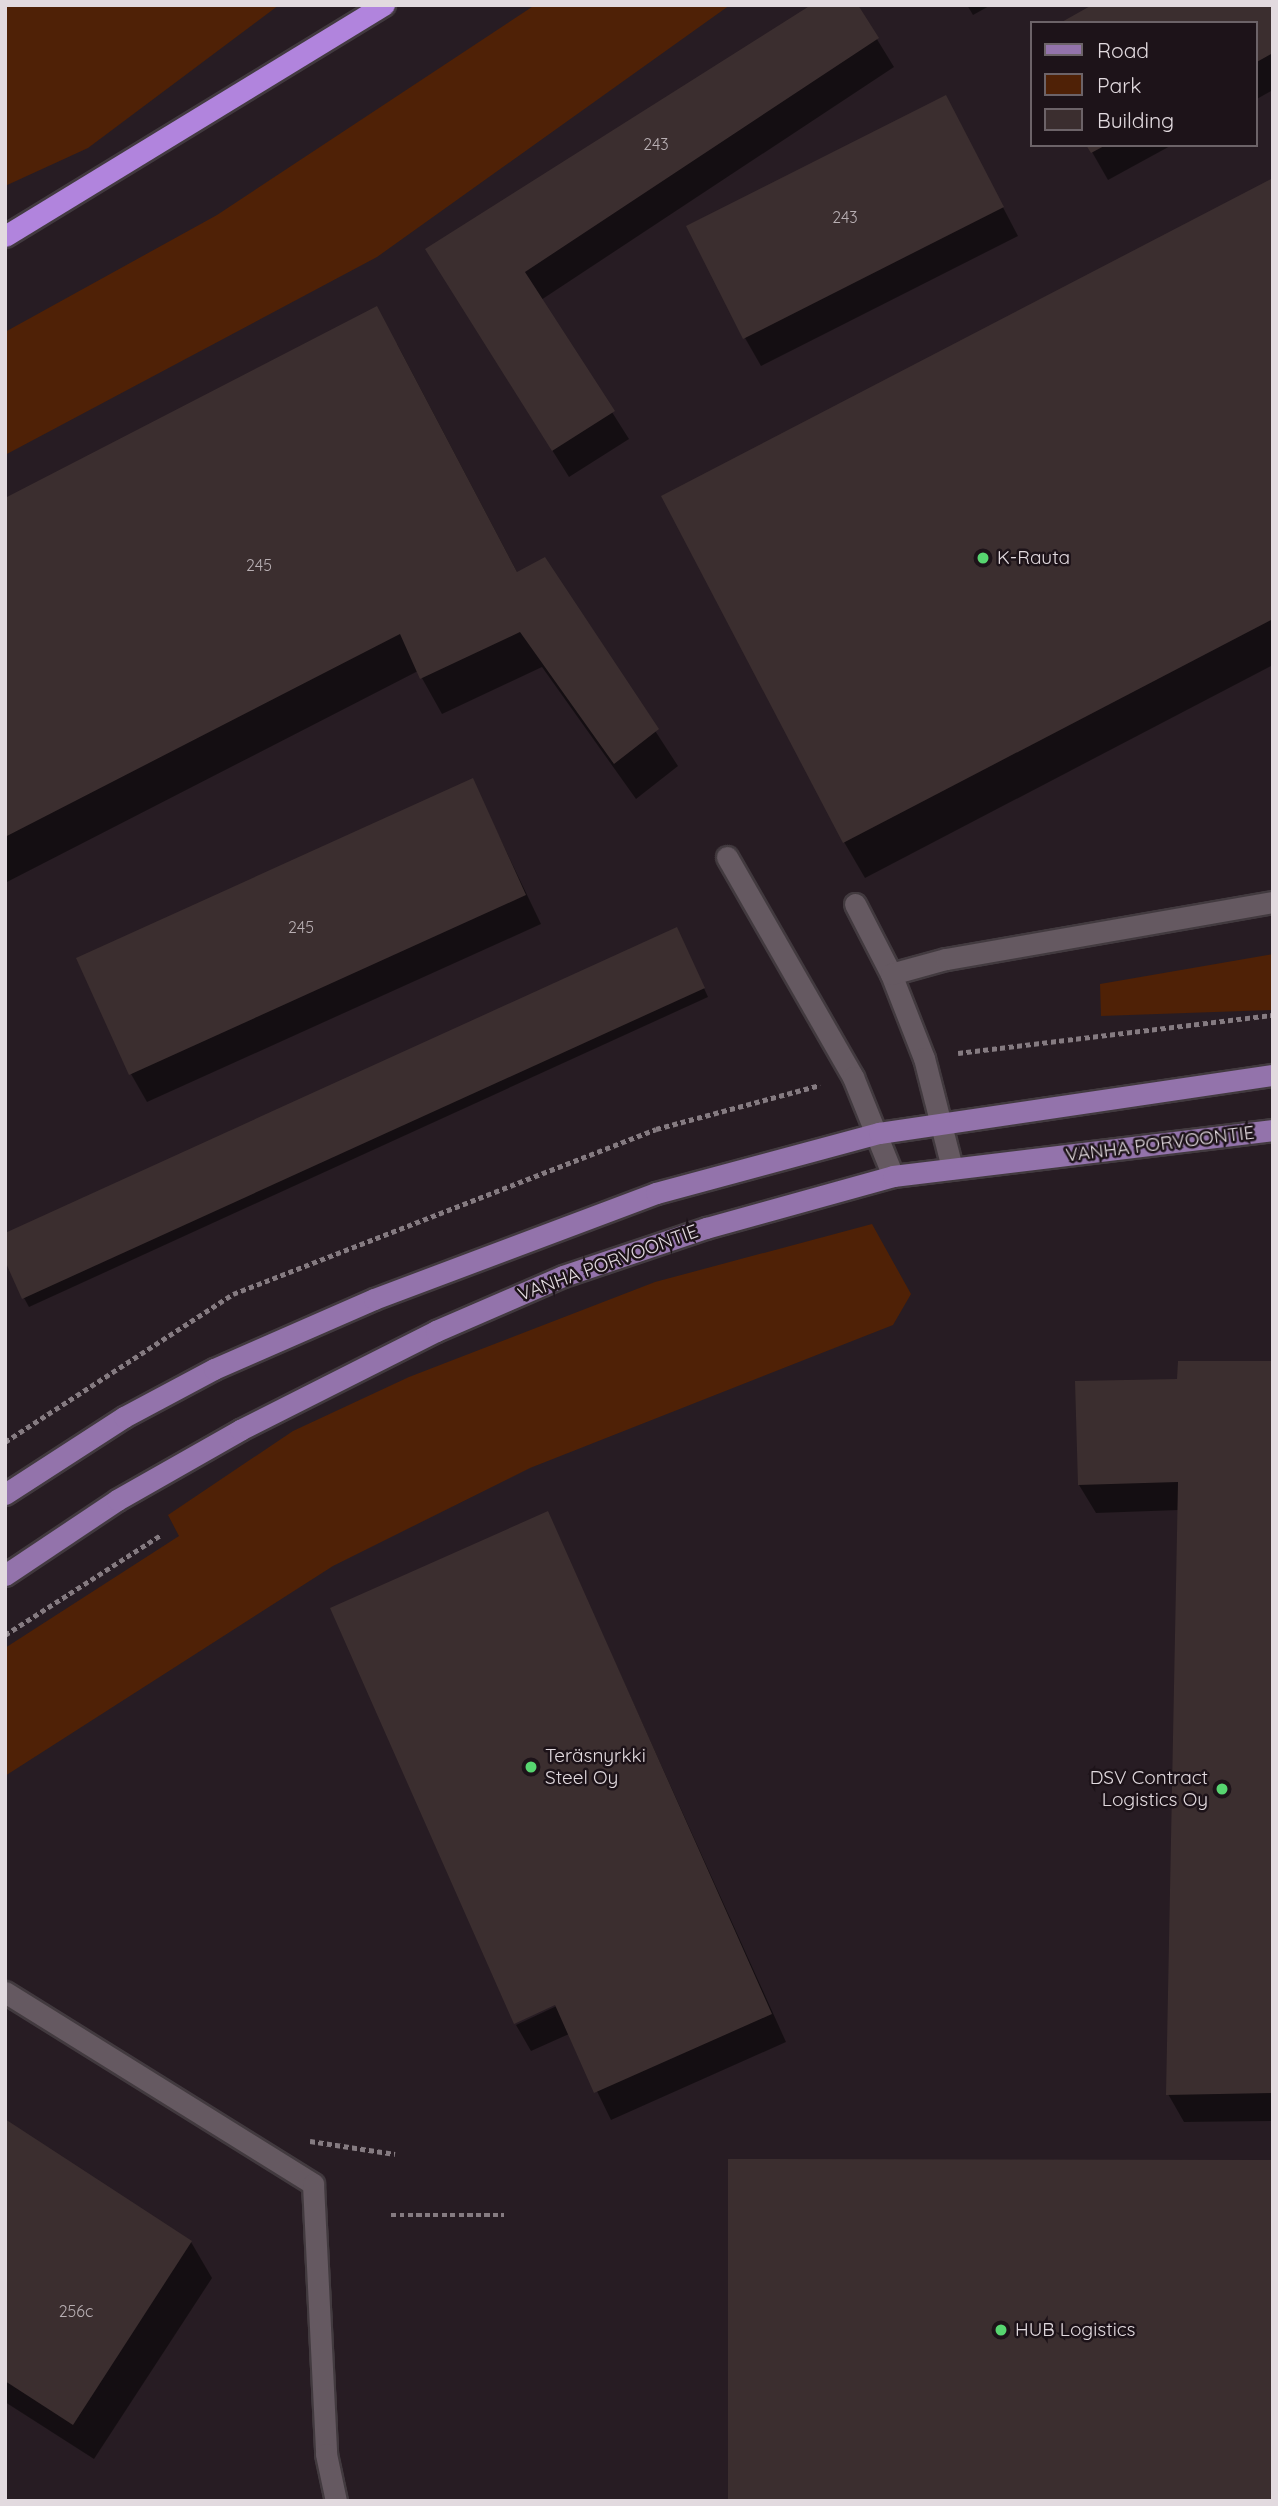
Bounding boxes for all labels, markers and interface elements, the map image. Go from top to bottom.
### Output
legend [1030,21,1257,147]
text: Road [1097,37,1149,63]
text: Park [1097,72,1141,98]
text: Building [1097,107,1174,133]
house number: 243 [643,134,669,154]
house number: 243 [832,207,858,227]
place label: K-Rauta [997,547,1070,569]
marker: K-Rauta [975,550,991,566]
house number: 245 [246,555,272,575]
house number: 245 [288,917,314,937]
street label: VANHA PORVOONTIE [1064,1121,1256,1167]
street label: VANHA PORVOONTIE [515,1220,701,1306]
place label: Teräsnyrkki Steel Oy [545,1745,646,1789]
marker: Teräsnyrkki Steel Oy [523,1759,539,1775]
place label: DSV Contract Logistics Oy [1090,1767,1208,1811]
marker: DSV Contract Logistics Oy [1214,1781,1230,1797]
house number: 256c [59,2301,93,2321]
place label: HUB Logistics [1015,2319,1135,2341]
marker: HUB Logistics [993,2322,1009,2338]

